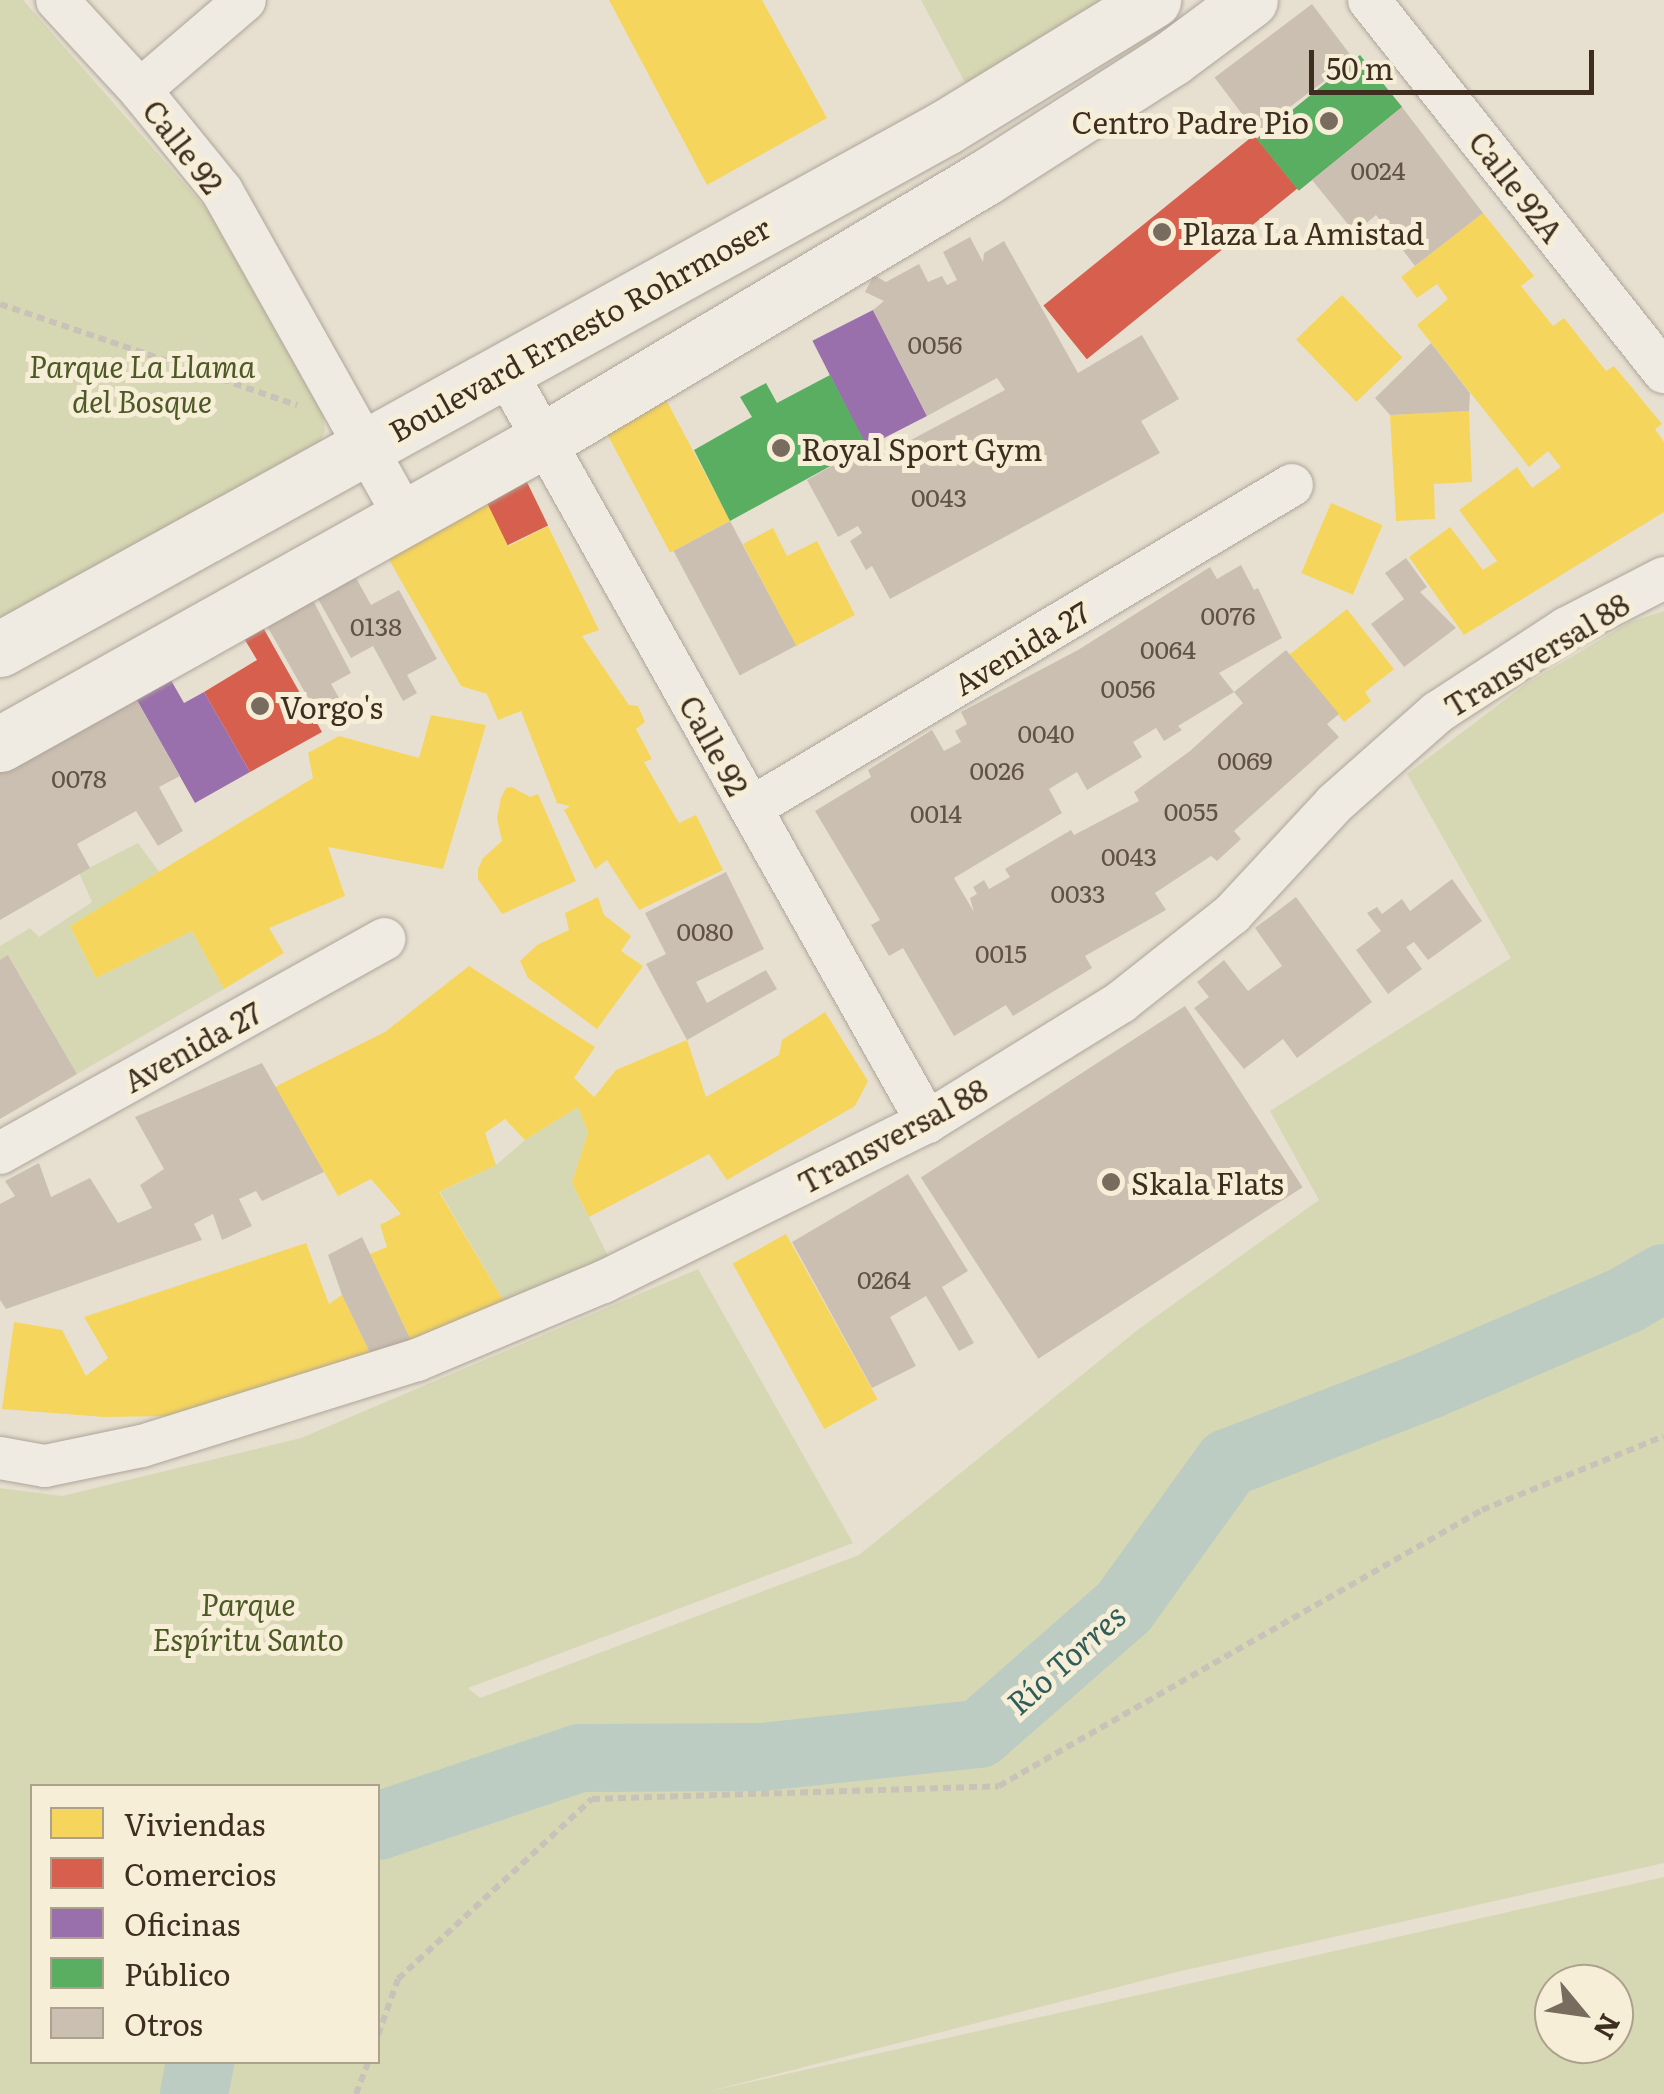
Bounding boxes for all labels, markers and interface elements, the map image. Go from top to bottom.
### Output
scale bar [1314,30,1599,92]
text: 50 m [1326,45,1394,89]
street label: Calle 92 [136,92,232,200]
place label: Centro Padre Pio [1071,103,1309,139]
marker: Centro Padre Pio [1318,110,1340,132]
street label: Calle 92A [1463,123,1571,249]
house number: 0024 [1350,155,1406,185]
street label: Boulevard Ernesto Rohrmoser [382,208,776,448]
place label: Plaza La Amistad [1182,214,1424,250]
marker: Plaza La Amistad [1151,221,1173,243]
house number: 0056 [907,329,963,359]
park label: Parque La Llama del Bosque [29,347,255,418]
place label: Royal Sport Gym [801,430,1043,466]
marker: Royal Sport Gym [770,437,792,459]
house number: 0043 [911,482,967,512]
street label: Transversal 88 [1437,585,1635,723]
street label: Avenida 27 [947,592,1095,702]
house number: 0076 [1201,600,1255,630]
house number: 0138 [350,611,402,641]
house number: 0064 [1140,634,1196,664]
house number: 0056 [1100,673,1156,703]
place label: Vorgo's [280,688,383,724]
street label: Calle 92 [673,689,757,801]
marker: Vorgo's [249,695,271,717]
house number: 0040 [1017,718,1075,748]
house number: 0069 [1217,745,1273,775]
house number: 0026 [970,755,1024,785]
house number: 0078 [51,763,107,793]
house number: 0055 [1164,796,1218,826]
house number: 0014 [910,798,962,828]
house number: 0043 [1101,841,1157,871]
house number: 0033 [1051,878,1105,908]
house number: 0080 [676,916,734,946]
house number: 0015 [975,938,1027,968]
street label: Avenida 27 [117,993,267,1099]
street label: Transversal 88 [791,1070,993,1200]
place label: Skala Flats [1131,1164,1284,1200]
marker: Skala Flats [1100,1171,1122,1193]
house number: 0264 [857,1264,911,1294]
park label: Parque Espíritu Santo [152,1585,344,1656]
water label: Río Torres [998,1595,1132,1721]
legend [30,1784,380,2064]
text: Viviendas [124,1801,265,1845]
text: Comercios [124,1851,276,1895]
text: Oficinas [124,1901,240,1945]
text: Público [124,1951,231,1995]
north arrow [1534,1964,1634,2064]
text: Otros [124,2001,203,2045]
text: N [1584,2007,1633,2048]

